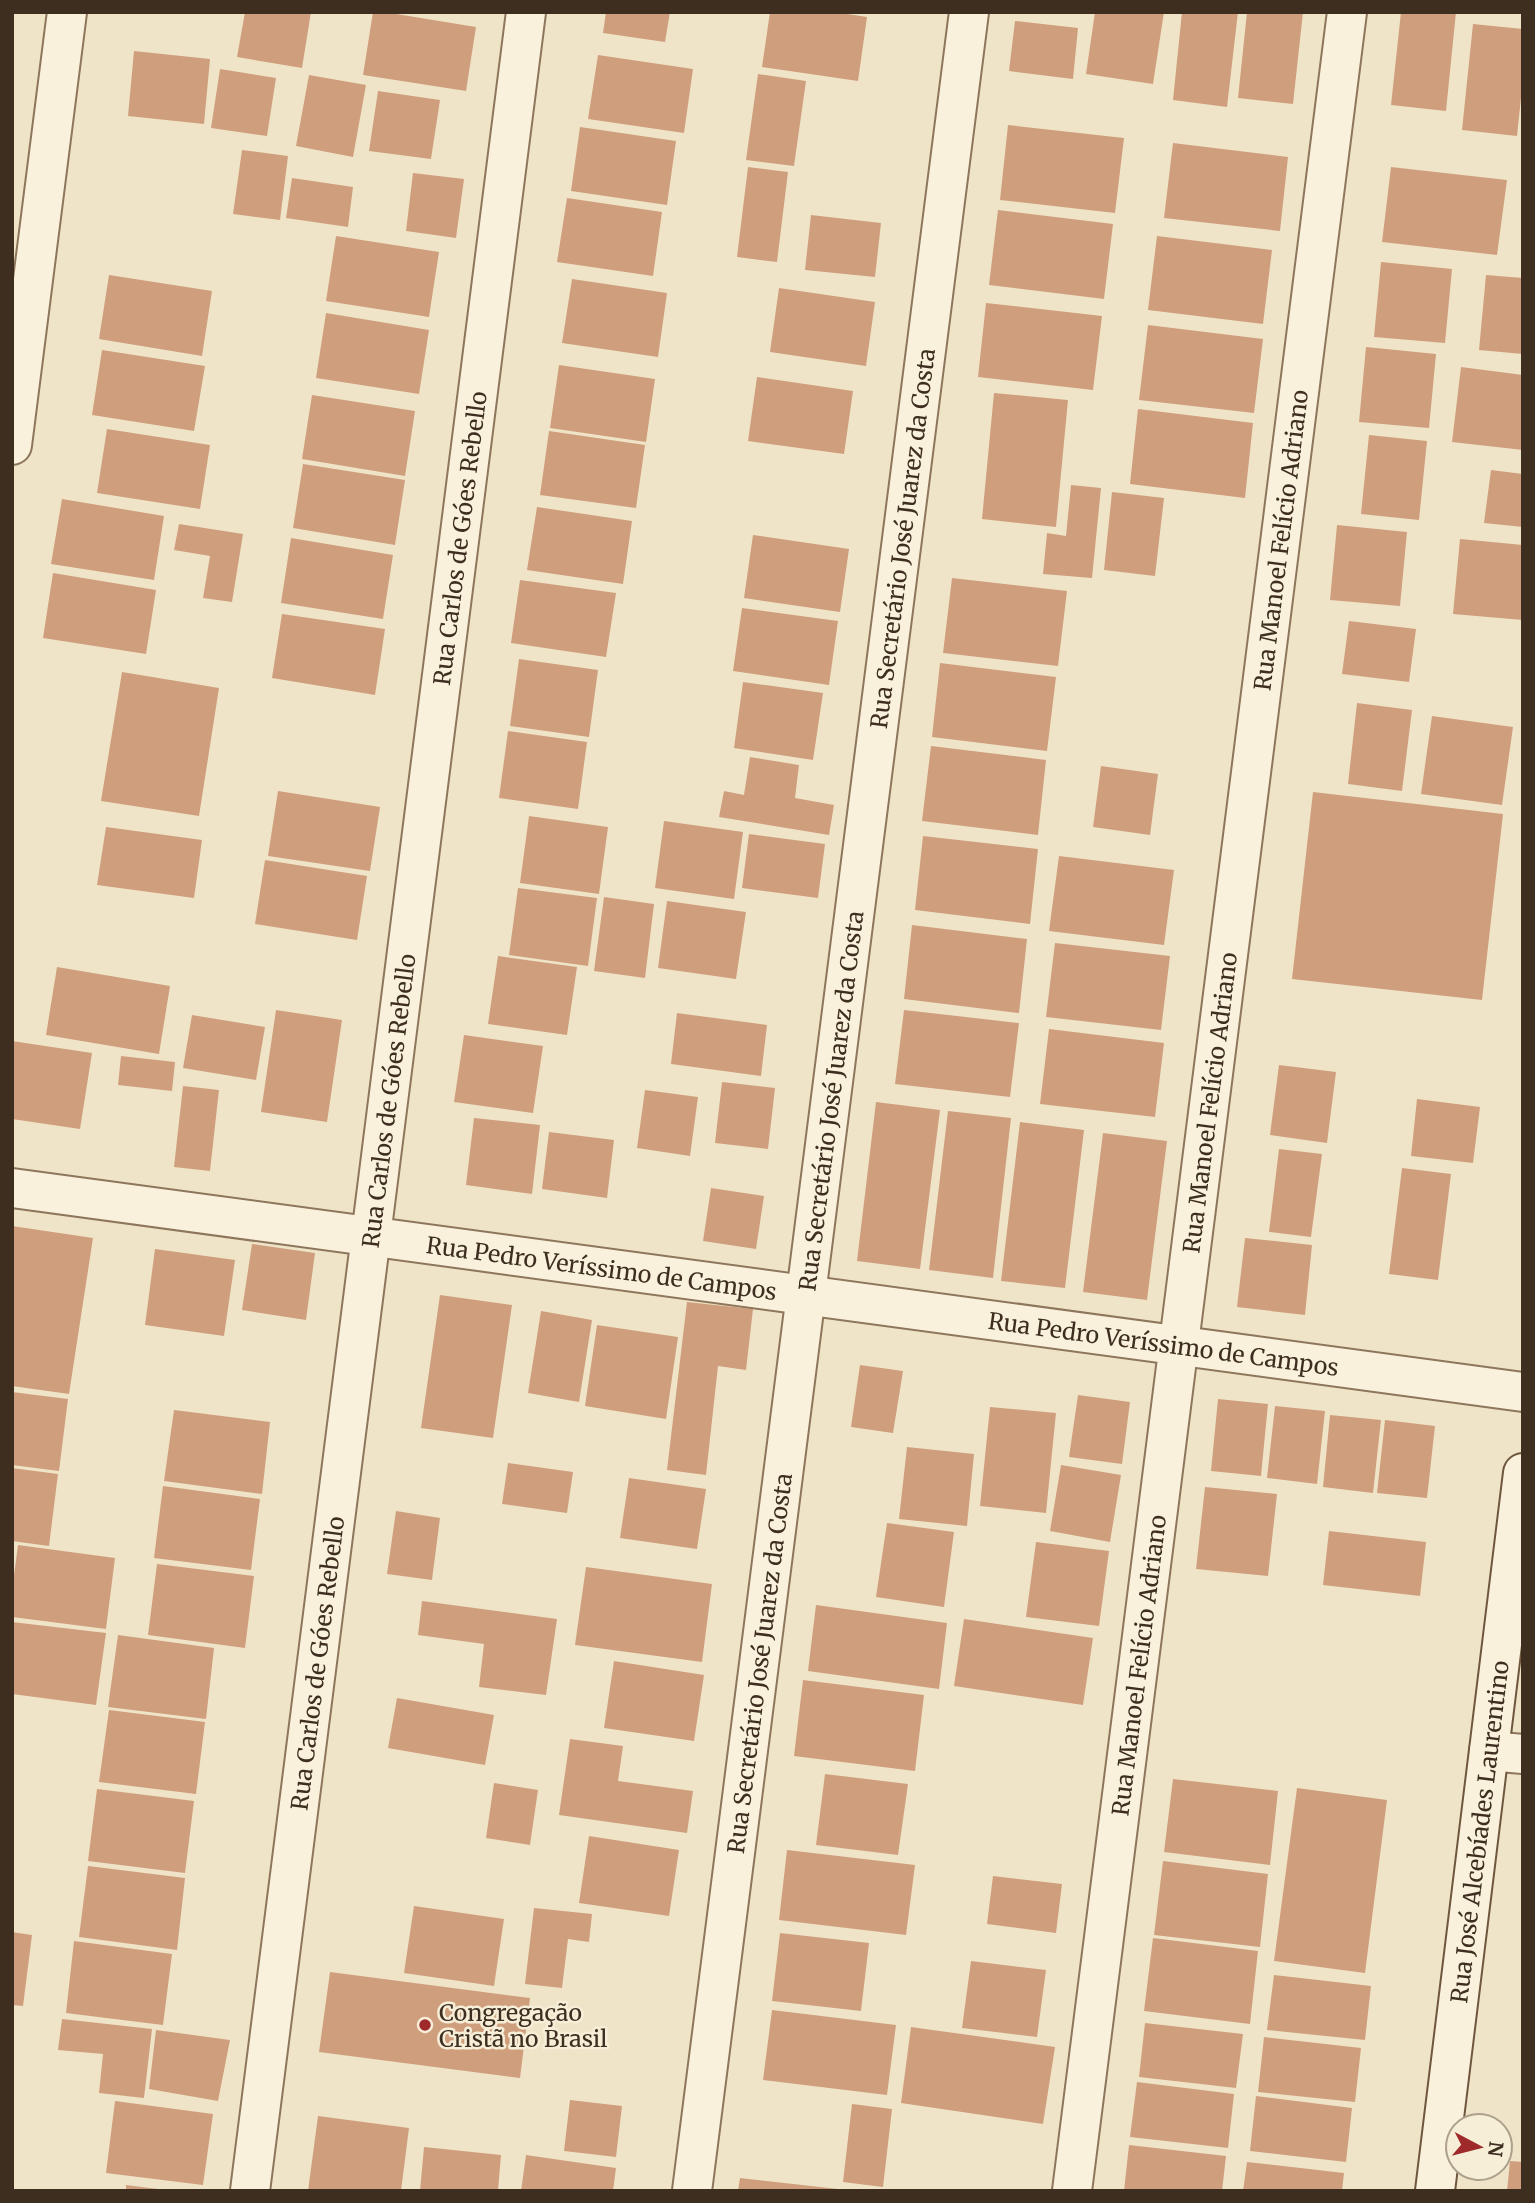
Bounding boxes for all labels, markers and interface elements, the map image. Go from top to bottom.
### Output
street label: Rua Secretário José Juarez da Costa [864,346,941,730]
street label: Rua Manoel Felício Adriano [1247,388,1314,692]
street label: Rua Carlos de Góes Rebello [426,390,492,687]
street label: Rua Secretário José Juarez da Costa [792,909,869,1293]
street label: Rua Manoel Felício Adriano [1176,950,1243,1255]
street label: Rua Carlos de Góes Rebello [355,952,421,1249]
street label: Rua Pedro Veríssimo de Campos [425,1230,779,1306]
street label: Rua Pedro Veríssimo de Campos [987,1305,1341,1381]
street label: Rua Secretário José Juarez da Costa [721,1471,798,1855]
street label: Rua Manoel Felício Adriano [1105,1513,1172,1817]
street label: Rua Carlos de Góes Rebello [284,1515,350,1812]
street label: Rua José Alcebíades Laurentino [1444,1659,1514,2005]
place label: Congregação Cristã no Brasil [439,1998,607,2053]
marker: Congregação Cristã no Brasil [417,2017,433,2033]
north arrow [1444,2112,1514,2182]
text: N [1483,2140,1509,2158]

